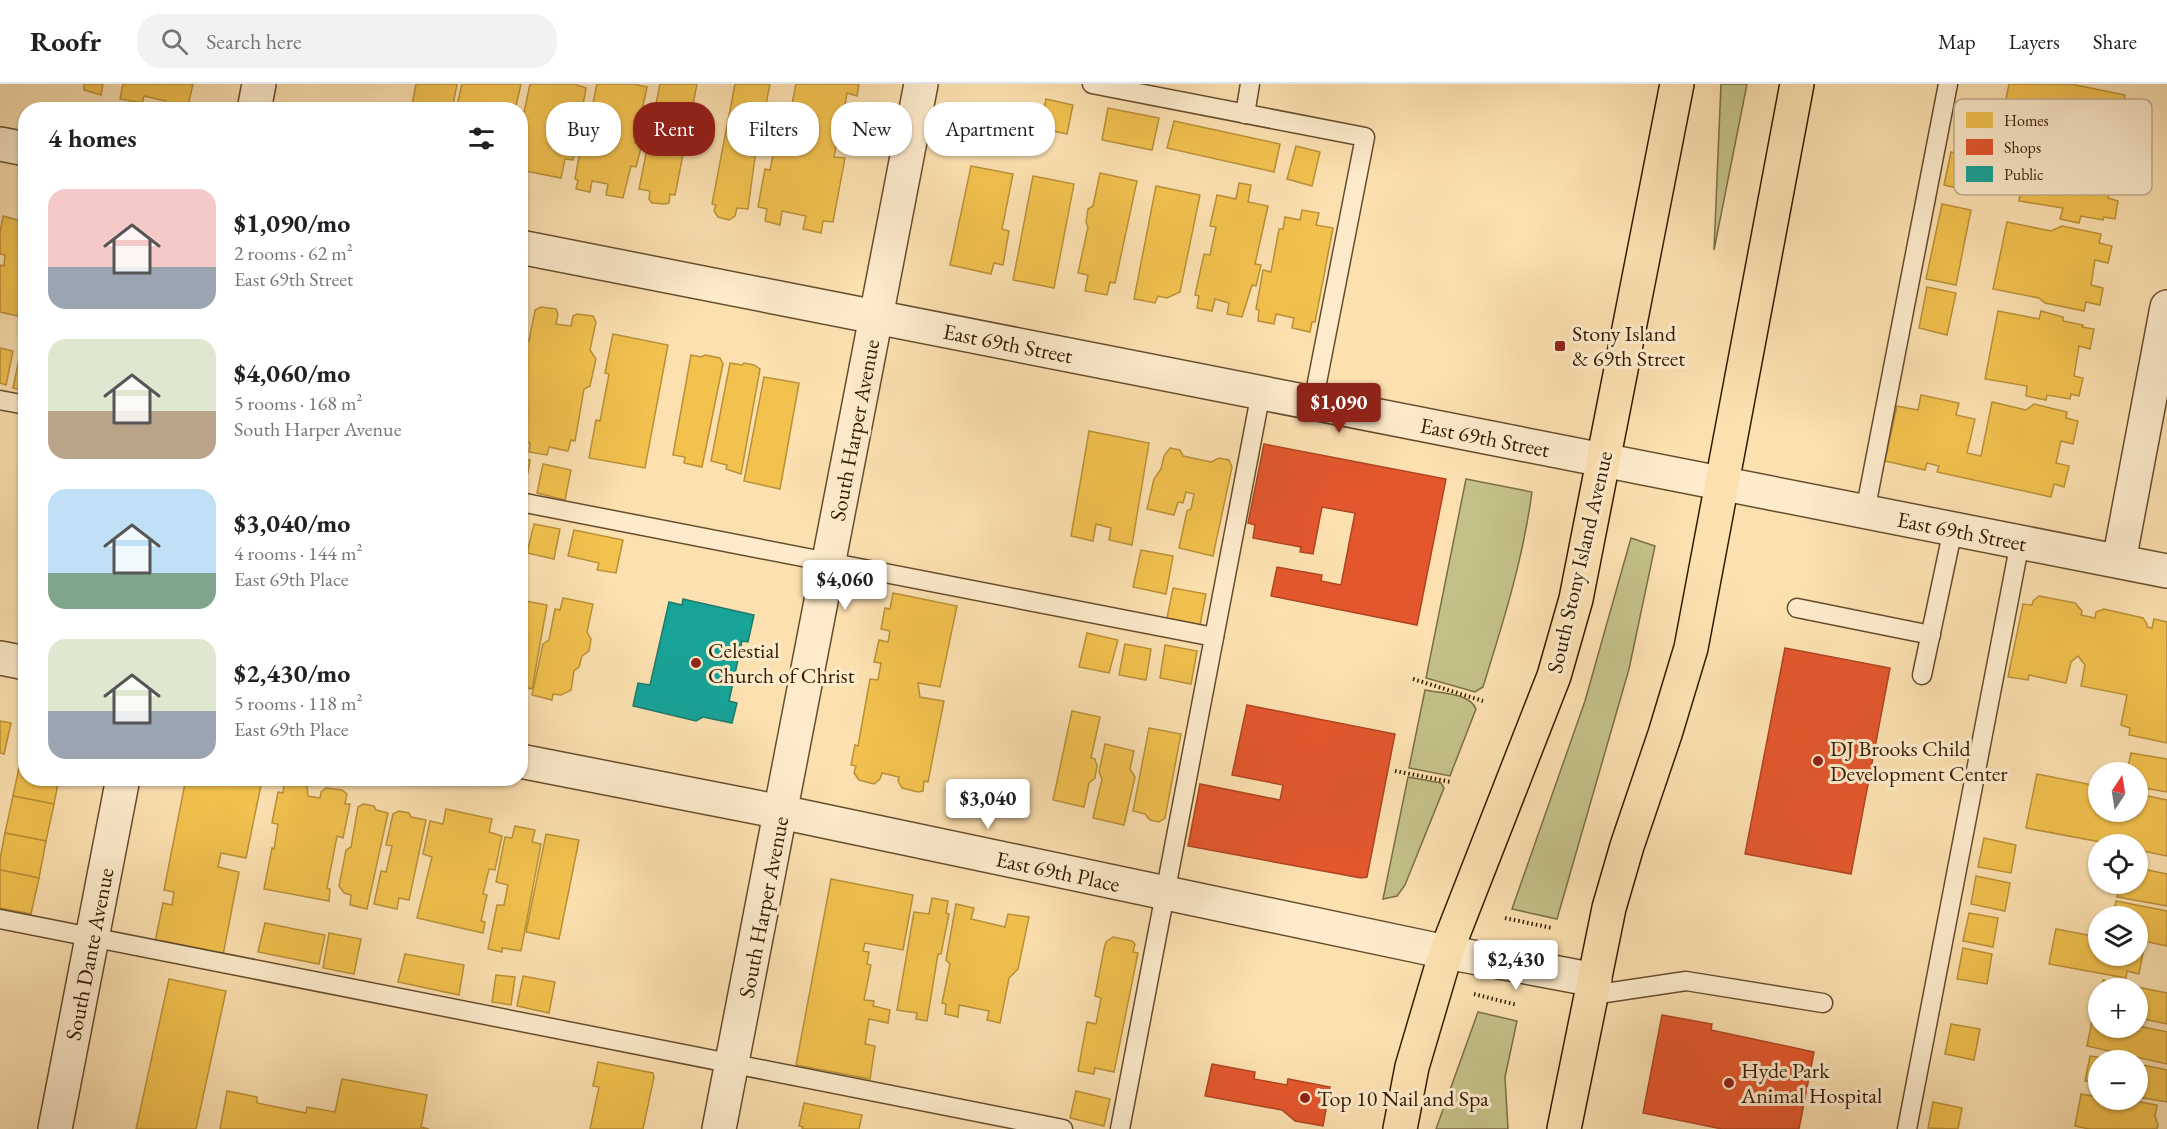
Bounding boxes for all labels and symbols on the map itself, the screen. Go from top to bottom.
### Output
legend [1954,99,2152,195]
text: Homes [2004,110,2049,131]
text: Shops [2004,137,2041,158]
text: Public [2004,164,2044,185]
street label: East 69th Street [941,317,1075,370]
place label: Stony Island & 69th Street [1572,319,1685,373]
street label: South Harper Avenue [823,337,886,523]
marker: Stony Island & 69th Street [1553,339,1567,353]
pin: $1,090 [1290,383,1388,434]
street label: East 69th Street [1418,411,1552,464]
street label: South Stony Island Avenue [1540,448,1619,676]
street label: East 69th Street [1895,505,2029,558]
pin: $4,060 [796,560,894,611]
place label: Celestial Church of Christ [708,636,855,690]
marker: Celestial Church of Christ [689,656,703,670]
place label: DJ Brooks Child Development Center [1830,734,2008,788]
marker: DJ Brooks Child Development Center [1811,754,1825,768]
north arrow [2088,762,2148,822]
pin: $3,040 [939,779,1037,830]
street label: South Harper Avenue [732,814,795,1000]
street label: East 69th Place [993,844,1123,899]
street label: South Dante Avenue [59,865,121,1043]
pin: $2,430 [1467,940,1565,991]
place label: Hyde Park Animal Hospital [1740,1056,1882,1110]
marker: Hyde Park Animal Hospital [1722,1076,1736,1090]
place label: Top 10 Nail and Spa [1317,1084,1489,1113]
marker: Top 10 Nail and Spa [1298,1091,1312,1105]

